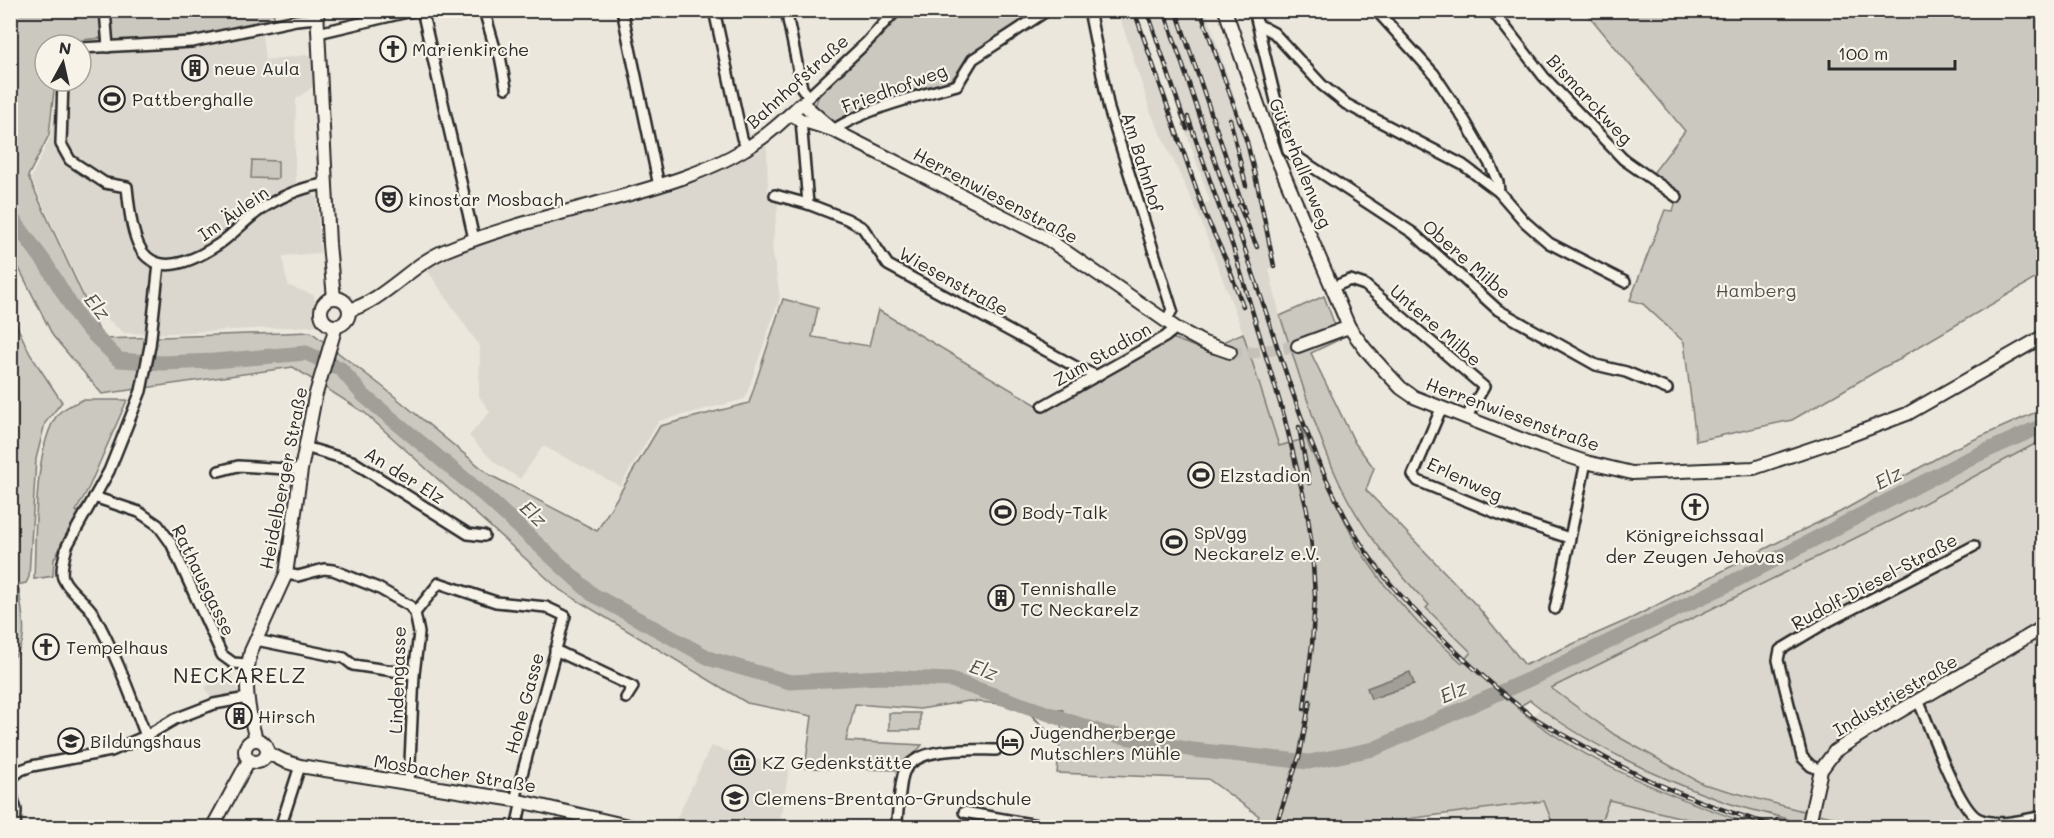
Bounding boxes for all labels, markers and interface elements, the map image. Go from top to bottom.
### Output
street label: Bahnhofstraße [741,29,853,133]
north arrow [33,33,93,93]
scale bar [1829,33,1955,71]
church icon: Marienkirche [378,34,408,64]
text: N [58,36,73,59]
place label: Marienkirche [412,37,529,61]
text: 100 m [1838,41,1888,65]
street label: Bismarckweg [1542,48,1638,150]
building icon: neue Aula [180,53,210,83]
place label: neue Aula [214,56,300,80]
street label: Friedhofweg [838,58,950,118]
sports icon: Pattberghalle [97,84,127,114]
place label: Pattberghalle [132,87,254,111]
street label: Güterhallenweg [1264,94,1338,232]
street label: Am Bahnhof [1116,109,1170,216]
street label: Herrenwiesenstraße [910,141,1082,249]
street label: Im Äulein [193,180,273,246]
theatre icon: kinostar Mosbach [374,184,404,214]
place label: kinostar Mosbach [408,187,564,211]
street label: Obere Milbe [1418,214,1516,304]
street label: Wiesenstraße [895,241,1013,321]
park label: Hamberg [1716,278,1796,302]
street label: Untere Milbe [1385,279,1487,371]
water label: Elz [79,287,117,326]
street label: Zum Stadion [1049,316,1155,392]
street label: Herrenwiesenstraße [1423,371,1603,457]
street label: Heidelberger Straße [254,385,312,571]
street label: An der Elz [360,441,450,509]
street label: Erlenweg [1423,451,1507,507]
water label: Elz [1870,459,1907,495]
sports icon: Elzstadion [1186,460,1216,490]
place label: Elzstadion [1220,463,1310,487]
church icon: Königreichssaal der Zeugen Jehovas [1680,492,1710,522]
water label: Elz [515,494,554,533]
sports icon: Body-Talk [988,497,1018,527]
place label: Body-Talk [1022,500,1108,524]
street label: Rathausgasse [167,520,241,640]
place label: SpVgg Neckarelz e.V. [1194,520,1320,565]
place label: Königreichssaal der Zeugen Jehovas [1605,523,1785,568]
sports icon: SpVgg Neckarelz e.V. [1159,527,1189,557]
street label: Rudolf-Diesel-Straße [1787,527,1961,635]
place label: Tennishalle TC Neckarelz [1020,576,1139,621]
building icon: Tennishalle TC Neckarelz [986,583,1016,613]
street label: Lindengasse [383,626,411,734]
church icon: Tempelhaus [31,632,61,662]
place label: Tempelhaus [66,635,168,659]
street label: Industriestraße [1828,648,1962,742]
street label: Hohe Gasse [499,650,549,756]
water label: Elz [967,652,1002,686]
district label: NECKARELZ [173,661,307,688]
water label: Elz [1435,673,1472,708]
building icon: Hirsch [224,701,254,731]
place label: Hirsch [258,704,315,728]
place label: Jugendherberge Mutschlers Mühle [1030,720,1181,765]
school or university icon: Bildungshaus [56,726,86,756]
hotel icon: Jugendherberge Mutschlers Mühle [995,727,1025,757]
place label: Bildungshaus [90,729,202,753]
museum icon: KZ Gedenkstätte [727,747,757,777]
street label: Mosbacher Straße [372,748,538,798]
place label: KZ Gedenkstätte [762,750,912,774]
school or university icon: Clemens-Brentano-Grundschule [720,783,750,813]
place label: Clemens-Brentano-Grundschule [754,786,1032,810]

